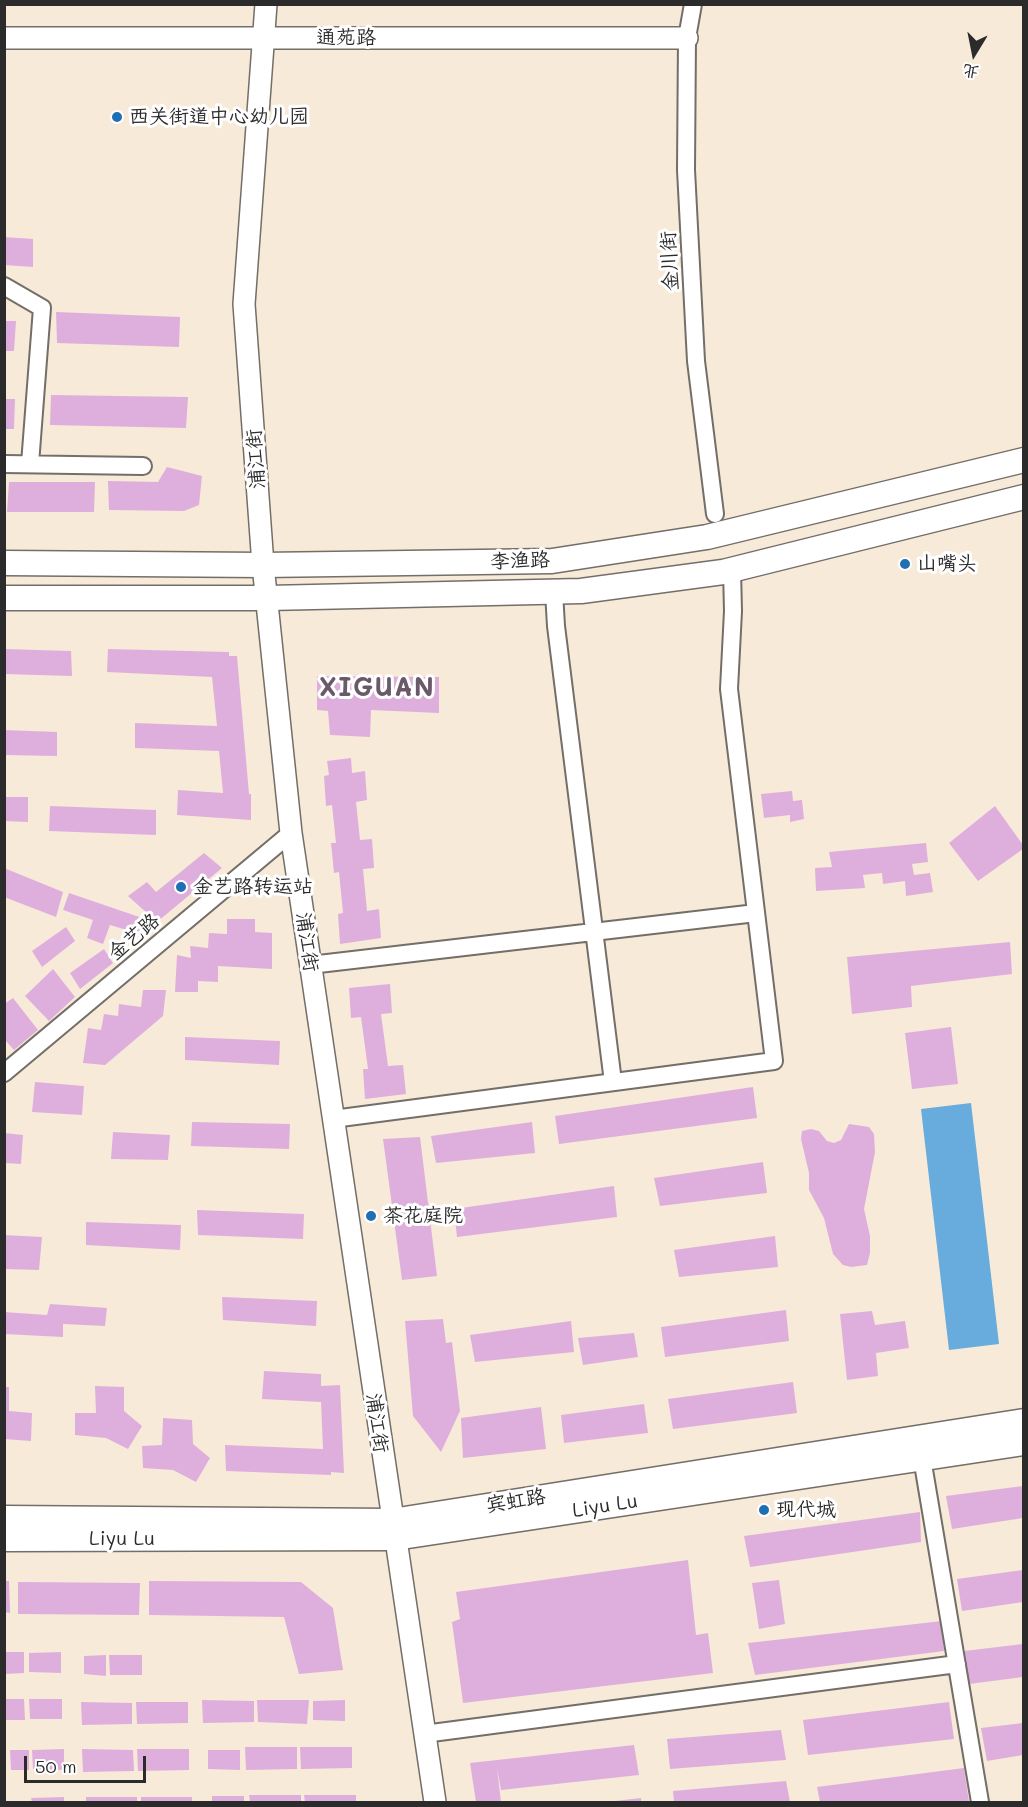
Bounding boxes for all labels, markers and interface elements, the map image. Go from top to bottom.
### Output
north arrow [944,24,1004,84]
street label: 通苑路 [316,26,376,50]
text: 北 [961,60,981,84]
place label: 西关街道中心幼儿园 [129,105,309,129]
marker: 西关街道中心幼儿园 [110,110,124,124]
street label: 金川街 [656,230,684,292]
street label: 浦江街 [242,428,270,490]
street label: 李渔路 [490,548,550,574]
place label: 山嘴头 [917,552,977,576]
marker: 山嘴头 [898,557,912,571]
district label: XIGUAN [319,672,435,704]
place label: 金艺路转运站 [193,875,313,899]
marker: 金艺路转运站 [174,880,188,894]
street label: 金艺路 [103,909,165,965]
street label: 浦江街 [291,911,323,973]
place label: 茶花庭院 [383,1204,463,1228]
marker: 茶花庭院 [364,1209,378,1223]
street label: 浦江街 [361,1392,393,1454]
street label: 宾虹路 [484,1484,548,1518]
street label: Liyu Lu [571,1489,639,1523]
place label: 现代城 [776,1498,836,1522]
marker: 现代城 [757,1503,771,1517]
street label: Liyu Lu [89,1527,155,1551]
scale bar [27,1744,148,1782]
text: 50 m [35,1754,77,1778]

